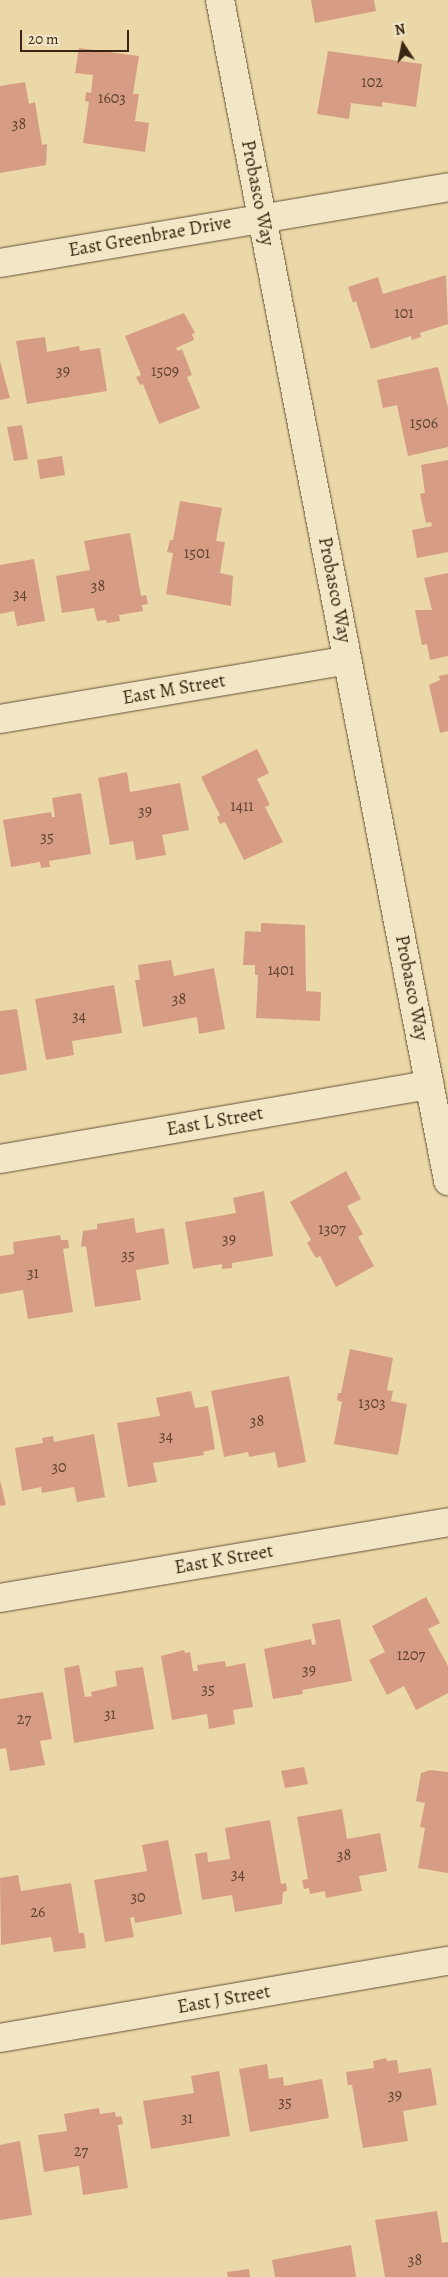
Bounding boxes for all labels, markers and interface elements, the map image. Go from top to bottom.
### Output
text: N [393,19,407,40]
scale bar [22,20,131,52]
north arrow [378,20,428,70]
text: 20 m [28,29,59,49]
house number: 102 [361,72,383,92]
house number: 1603 [98,88,126,108]
house number: 38 [12,114,26,134]
street label: Probasco Way [236,138,278,248]
street label: East Greenbrae Drive [67,211,233,263]
house number: 101 [394,303,414,323]
house number: 39 [56,361,70,381]
house number: 1509 [151,361,179,381]
house number: 1506 [410,413,438,433]
street label: Probasco Way [313,535,355,645]
house number: 1501 [184,543,210,563]
house number: 38 [91,576,105,596]
house number: 34 [13,584,27,604]
street label: East M Street [121,670,227,710]
house number: 1411 [230,796,254,816]
house number: 39 [138,801,152,821]
house number: 35 [40,827,54,847]
street label: Probasco Way [390,933,432,1043]
house number: 1401 [268,960,294,980]
house number: 38 [172,989,186,1009]
house number: 34 [72,1006,86,1026]
street label: East L Street [165,1102,265,1142]
house number: 1307 [318,1219,346,1239]
house number: 39 [222,1229,236,1249]
house number: 35 [121,1245,135,1265]
house number: 31 [27,1263,39,1283]
house number: 1303 [358,1393,386,1413]
house number: 38 [250,1411,264,1431]
house number: 34 [159,1426,173,1446]
house number: 30 [51,1457,67,1477]
street label: East K Street [173,1540,275,1580]
house number: 1207 [397,1645,425,1665]
house number: 39 [302,1660,316,1680]
house number: 35 [201,1679,215,1699]
house number: 31 [104,1704,116,1724]
house number: 27 [17,1709,31,1729]
house number: 38 [337,1845,351,1865]
house number: 34 [231,1864,245,1884]
house number: 30 [130,1887,146,1907]
house number: 26 [31,1902,45,1922]
street label: East J Street [176,1981,272,2019]
house number: 39 [388,2085,402,2105]
house number: 35 [278,2092,292,2112]
house number: 31 [181,2108,193,2128]
house number: 27 [74,2141,88,2161]
house number: 38 [408,2250,422,2270]

